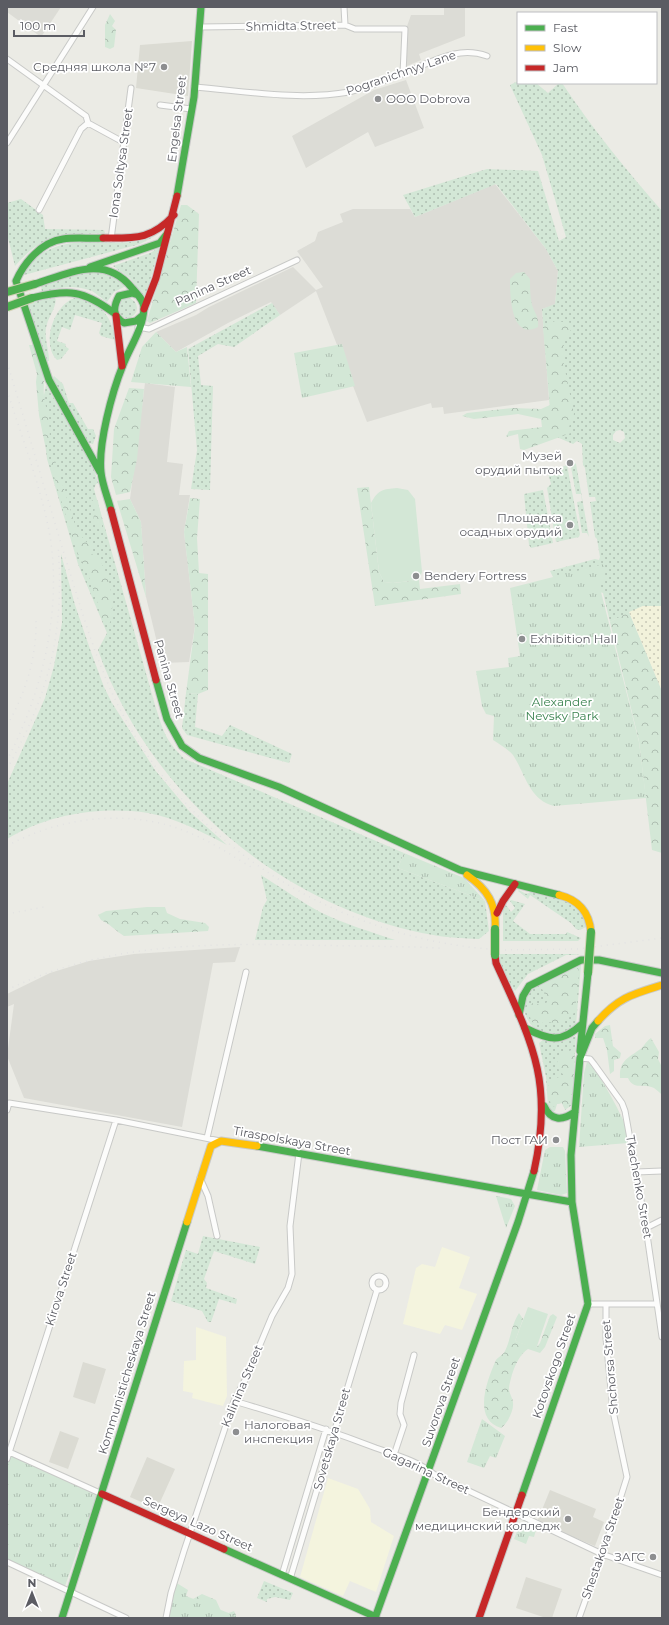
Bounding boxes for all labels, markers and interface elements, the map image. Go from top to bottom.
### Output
scale bar [14,12,84,38]
legend [517,12,657,84]
street label: Shmidta Street [246,17,337,34]
text: 100 m [20,18,56,33]
text: Fast [553,20,578,35]
text: Slow [553,40,582,55]
street label: Pogranichnyy Lane [344,47,458,98]
place label: Средняя школа №7 [33,59,156,74]
text: Jam [552,60,579,75]
marker: Средняя школа №7 [159,62,169,72]
street label: Engelsa Street [164,75,189,163]
place label: OOO Dobrova [386,91,470,106]
marker: OOO Dobrova [373,94,383,104]
street label: Iona Soltysa Street [105,107,136,219]
street label: Panina Street [173,262,253,309]
place label: Музей орудий пыток [475,448,562,477]
marker: Музей орудий пыток [565,458,575,468]
place label: Площадка осадных орудий [459,510,562,539]
marker: Площадка осадных орудий [565,520,575,530]
place label: Bendery Fortress [424,568,527,583]
marker: Bendery Fortress [411,571,421,581]
place label: Exhibition Hall [530,631,617,646]
marker: Exhibition Hall [517,634,527,644]
street label: Panina Street [151,638,188,720]
park label: Alexander Nevsky Park [525,694,599,723]
street label: Tiraspolskaya Street [232,1123,352,1158]
place label: Пост ГАИ [491,1132,548,1147]
street label: Tkachenko Street [623,1134,656,1240]
marker: Пост ГАИ [551,1135,561,1145]
street label: Kirova Street [42,1250,80,1328]
street label: Kommunisticheskaya Street [95,1290,158,1456]
street label: Kotovskogo Street [529,1311,579,1420]
street label: Shchorsa Street [598,1319,621,1415]
street label: Kalinina Street [217,1342,266,1429]
street label: Suvorova Street [418,1355,463,1449]
street label: Sovetskaya Street [310,1386,353,1492]
place label: Налоговая инспекция [244,1417,313,1446]
marker: Налоговая инспекция [231,1427,241,1437]
street label: Gagarina Street [380,1444,472,1497]
street label: Sergeya Lazo Street [141,1493,255,1555]
street label: Shestakova Street [578,1495,627,1601]
place label: Бендерский медицинский колледж [415,1504,560,1533]
marker: Бендерский медицинский колледж [563,1514,573,1524]
place label: ЗАГС [614,1549,645,1564]
marker: ЗАГС [648,1552,658,1562]
north arrow [12,1573,52,1613]
text: N [28,1576,36,1590]

